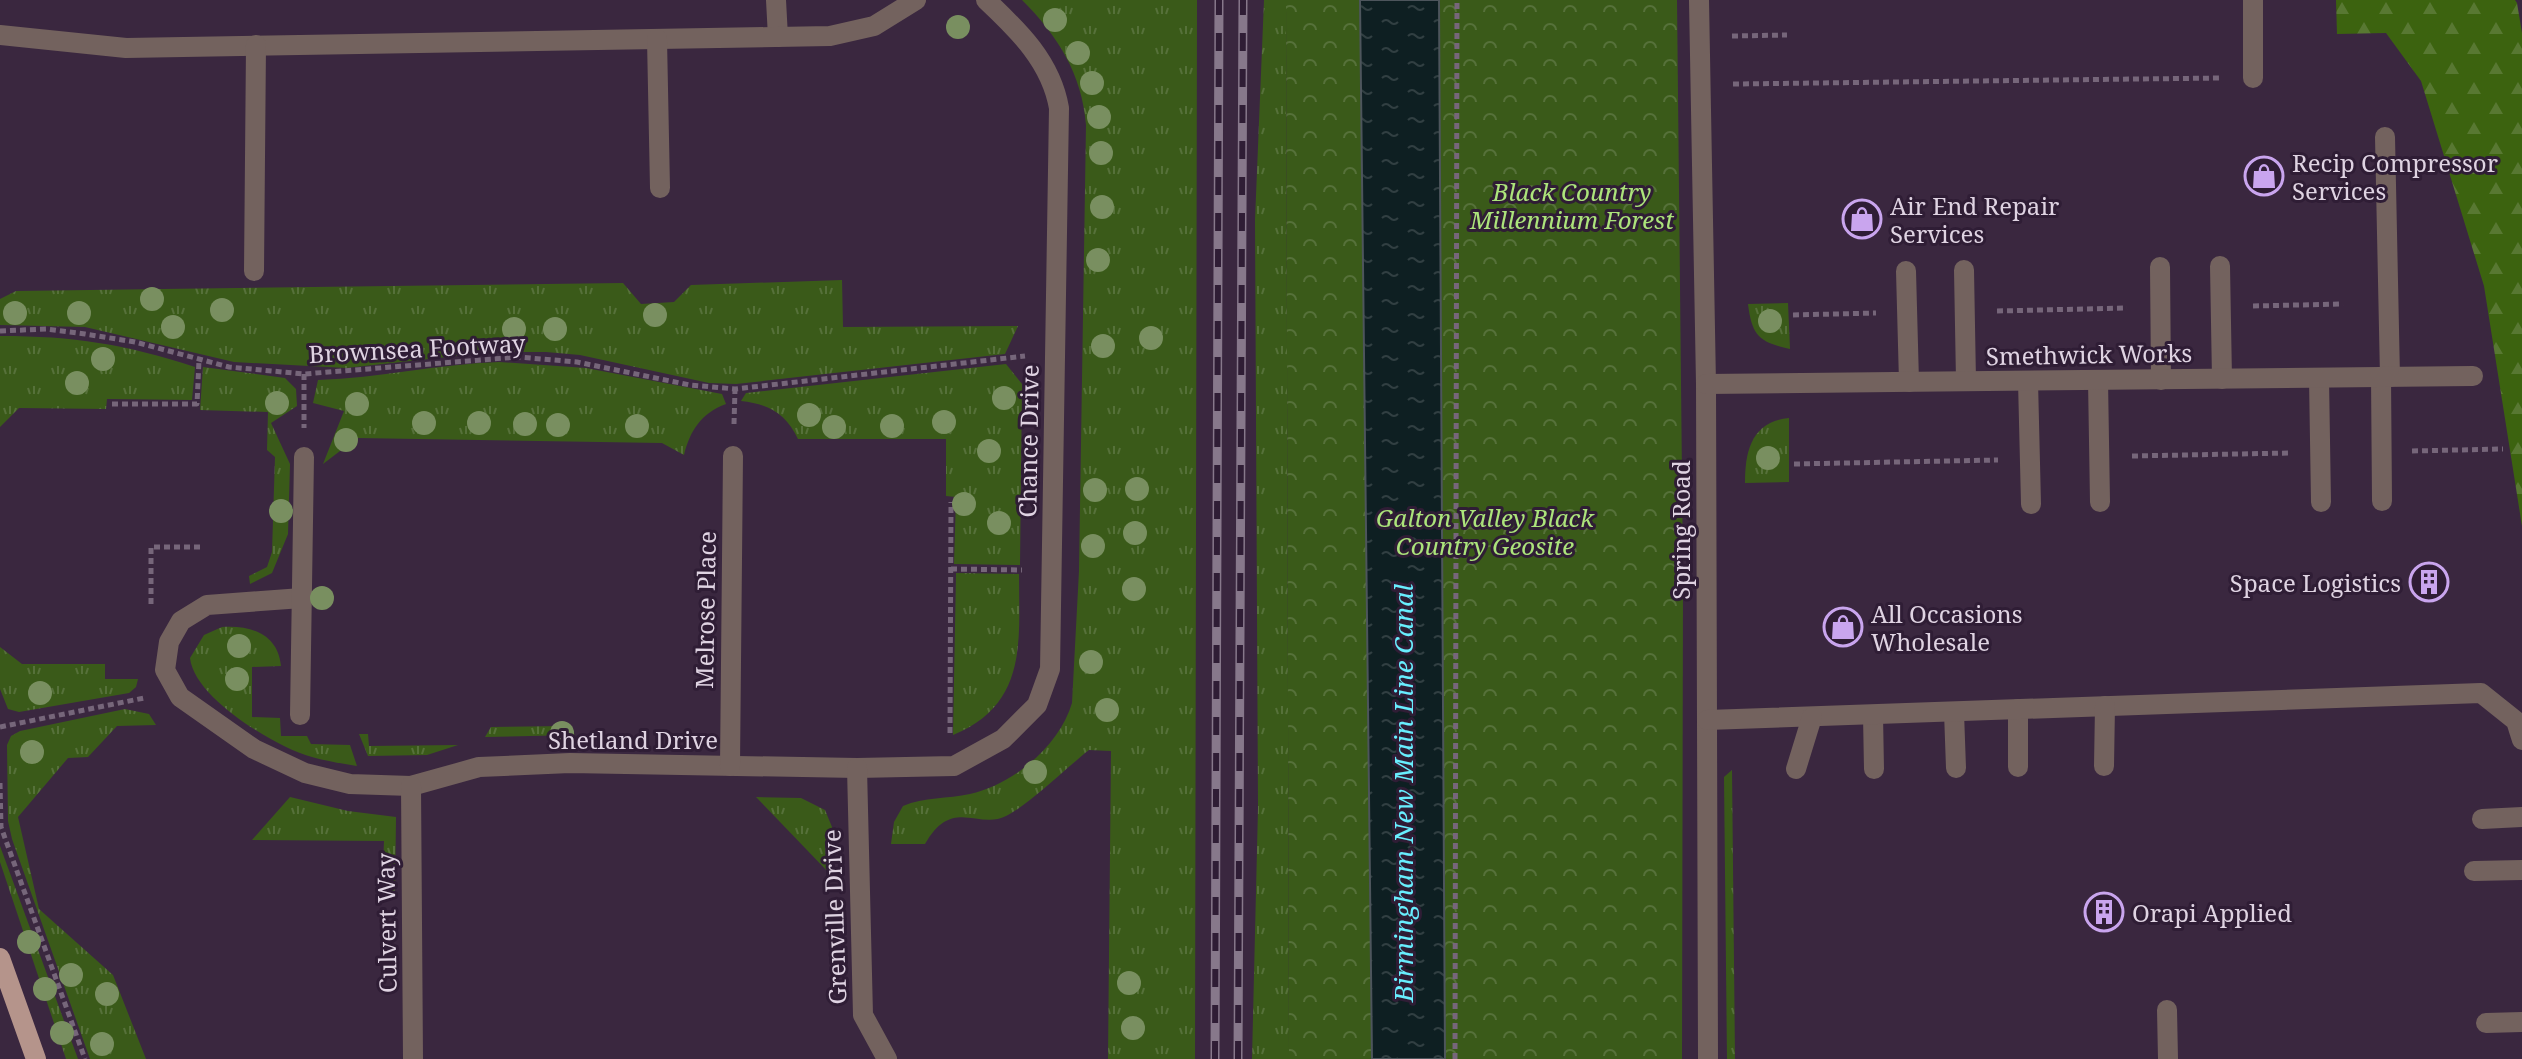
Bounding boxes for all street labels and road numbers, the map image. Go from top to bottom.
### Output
street label: Brownsea Footway [308,326,527,370]
street label: Smethwick Works [1986,336,2192,372]
street label: Chance Drive [1010,364,1046,518]
street label: Spring Road [1664,460,1697,600]
street label: Melrose Place [687,531,723,689]
street label: Shetland Drive [548,723,718,756]
street label: Grenville Drive [814,829,854,1005]
street label: Culvert Way [368,852,404,993]

